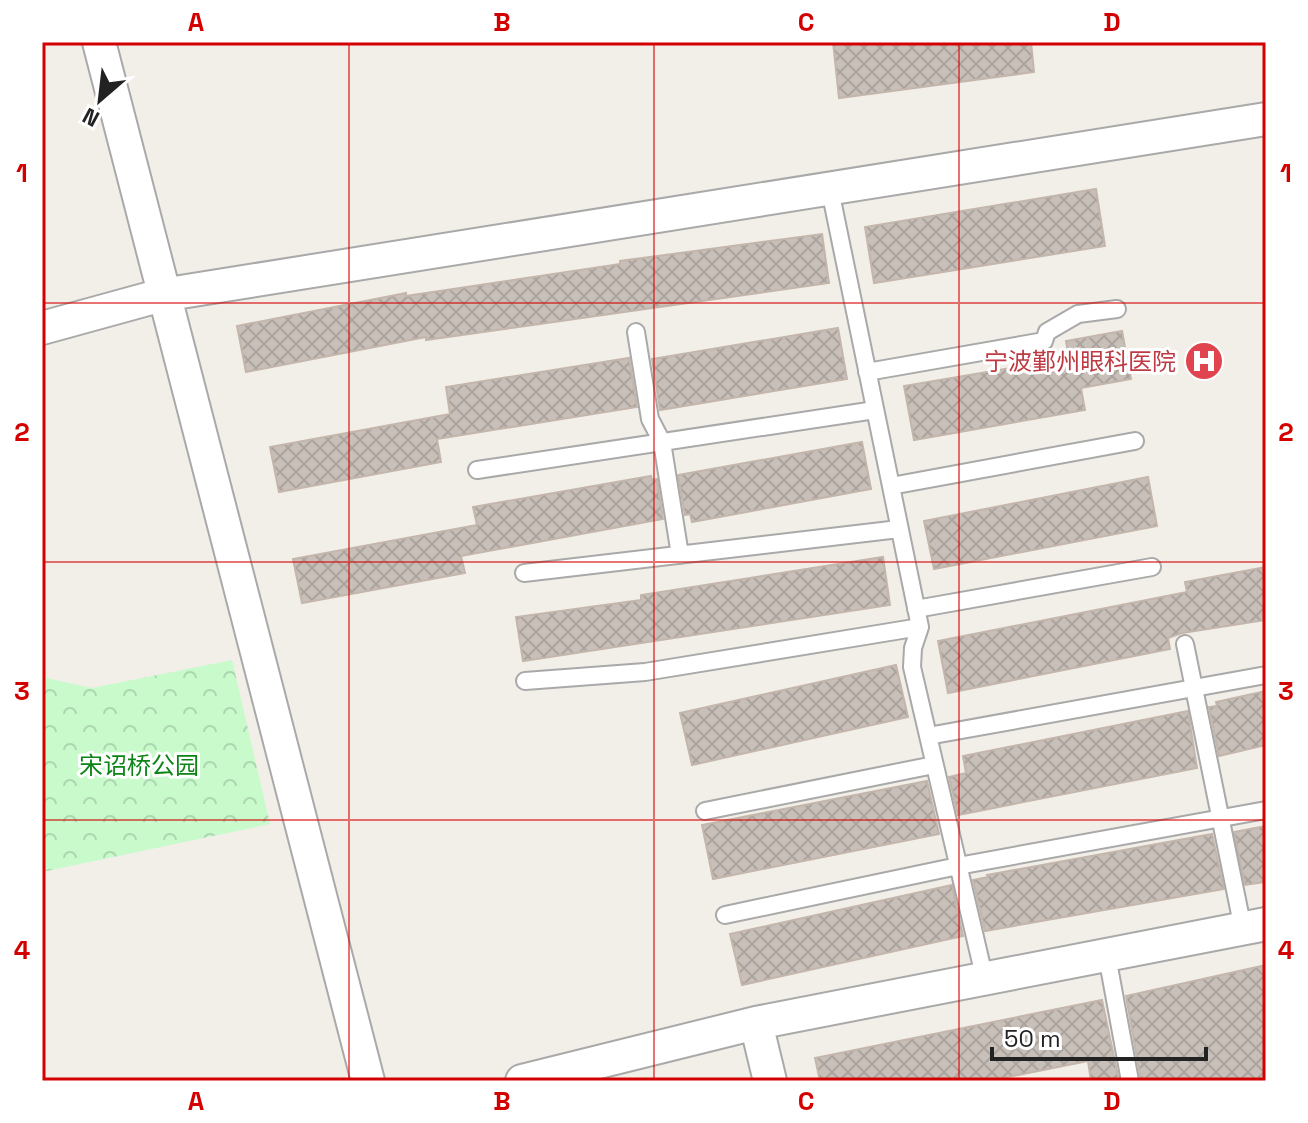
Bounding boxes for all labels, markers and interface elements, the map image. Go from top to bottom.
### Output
text: A [188,5,205,39]
text: B [493,5,511,39]
text: C [798,5,814,39]
text: D [1103,5,1121,39]
north arrow [60,60,140,140]
text: N [78,102,104,133]
text: 1 [16,156,28,190]
text: 1 [1280,156,1292,190]
hospital icon: 宁波鄞州眼科医院 [1183,340,1225,382]
place label: 宁波鄞州眼科医院 [984,346,1176,377]
text: 2 [14,415,30,449]
text: 2 [1278,415,1294,449]
text: 3 [14,674,30,708]
text: 3 [1278,674,1294,708]
park label: 宋诏桥公园 [79,750,199,781]
text: 4 [14,933,30,967]
text: 4 [1278,933,1294,967]
scale bar [992,1011,1206,1061]
text: 50 m [1004,1023,1061,1054]
text: A [188,1084,205,1118]
text: B [493,1084,511,1118]
text: C [798,1084,814,1118]
text: D [1103,1084,1121,1118]

